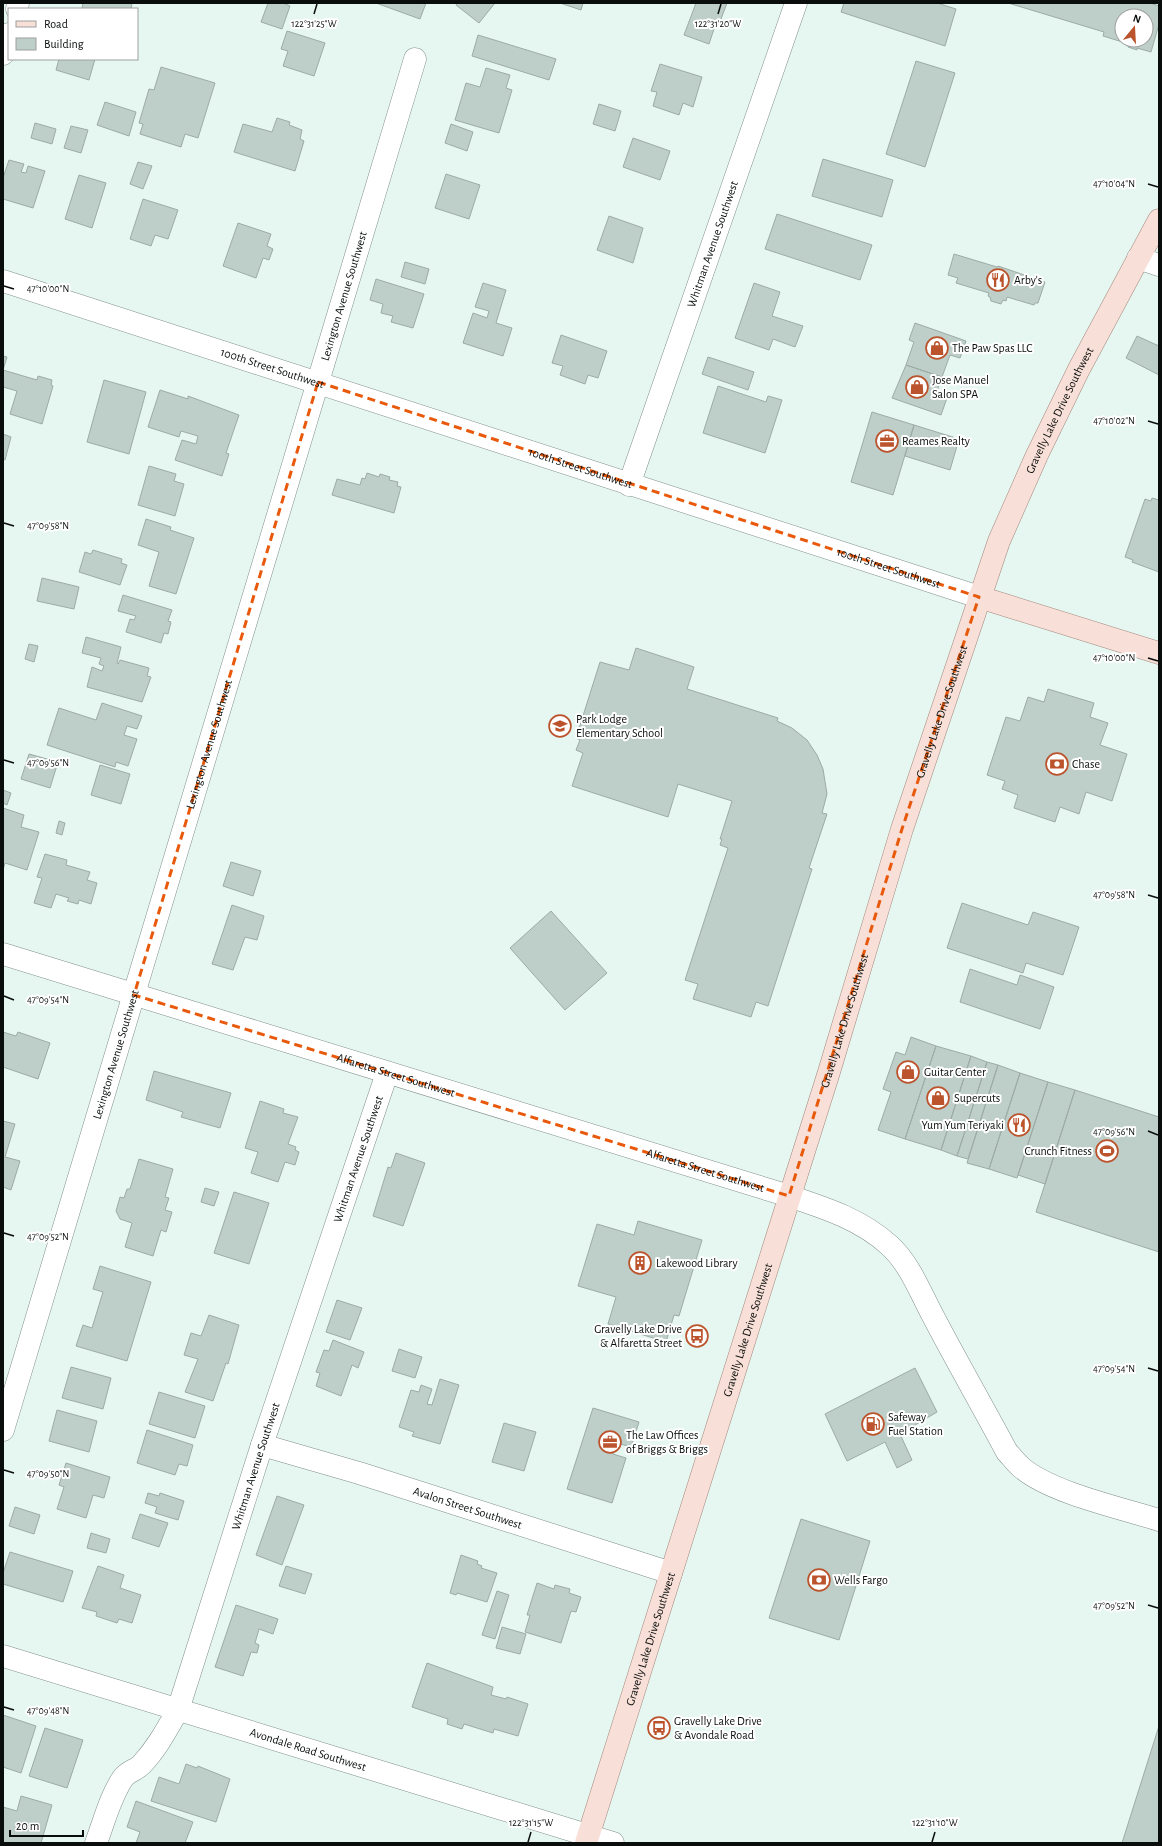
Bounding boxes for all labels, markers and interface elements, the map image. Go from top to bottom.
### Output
legend [8,8,138,60]
north arrow [1114,8,1154,48]
text: N [1132,13,1142,25]
text: Road [44,18,68,30]
text: 122°31'25"W [291,19,337,29]
text: 122°31'20"W [695,19,741,29]
text: Building [44,38,84,50]
street label: Whitman Avenue Southwest [685,179,740,309]
text: 47°10'04"N [1093,179,1135,189]
street label: Lexington Avenue Southwest [319,230,369,362]
restaurant icon: Arby's [985,267,1011,293]
place label: Arby's [1014,274,1042,287]
text: 47°10'00"N [27,284,69,294]
shop icon: The Paw Spas LLC [924,335,950,361]
place label: The Paw Spas LLC [952,342,1032,354]
street label: Gravelly Lake Drive Southwest [1024,345,1096,475]
street label: 100th Street Southwest [219,346,326,390]
shop icon: Jose Manuel Salon SPA [904,374,930,400]
place label: Jose Manuel Salon SPA [932,374,989,400]
text: 47°10'02"N [1093,416,1135,426]
office icon: Reames Realty [874,428,900,454]
place label: Reames Realty [902,435,970,448]
street label: 100th Street Southwest [527,446,634,490]
text: 47°09'58"N [27,521,69,531]
street label: 100th Street Southwest [835,545,942,590]
street label: Gravelly Lake Drive Southwest [914,644,969,779]
text: 47°10'00"N [1093,653,1135,663]
street label: Lexington Avenue Southwest [184,678,234,810]
school or university icon: Park Lodge Elementary School [547,713,573,739]
place label: Park Lodge Elementary School [576,713,663,740]
bank icon: Chase [1044,751,1070,777]
text: 47°09'56"N [27,758,69,768]
place label: Chase [1072,758,1100,770]
text: 47°09'58"N [1093,890,1135,900]
street label: Gravelly Lake Drive Southwest [818,952,870,1089]
street label: Lexington Avenue Southwest [91,988,141,1121]
text: 47°09'54"N [27,995,69,1005]
street label: Alfaretta Street Southwest [335,1051,456,1099]
shop icon: Guitar Center [895,1059,921,1085]
place label: Guitar Center [924,1066,986,1078]
shop icon: Supercuts [925,1085,951,1111]
place label: Supercuts [954,1092,1000,1104]
street label: Whitman Avenue Southwest [331,1094,385,1224]
restaurant icon: Yum Yum Teriyaki [1006,1112,1032,1138]
place label: Yum Yum Teriyaki [921,1119,1004,1132]
text: 47°09'56"N [1093,1127,1135,1137]
sports icon: Crunch Fitness [1094,1138,1120,1164]
place label: Crunch Fitness [1025,1145,1092,1157]
street label: Alfaretta Street Southwest [645,1146,766,1194]
text: 47°09'52"N [27,1232,69,1242]
building icon: Lakewood Library [627,1250,653,1276]
place label: Lakewood Library [656,1257,738,1270]
street label: Gravelly Lake Drive Southwest [721,1262,774,1398]
place label: Gravelly Lake Drive & Alfaretta Street [594,1323,682,1349]
bus stop icon: Gravelly Lake Drive & Alfaretta Street [684,1323,710,1349]
text: 47°09'54"N [1093,1364,1135,1374]
street label: Whitman Avenue Southwest [229,1401,282,1531]
fuel station icon: Safeway Fuel Station [860,1411,886,1437]
place label: Safeway Fuel Station [888,1411,943,1437]
office icon: The Law Offices of Briggs & Briggs [597,1429,623,1455]
place label: The Law Offices of Briggs & Briggs [626,1429,708,1455]
text: 47°09'50"N [27,1469,69,1479]
street label: Avalon Street Southwest [412,1485,524,1531]
bank icon: Wells Fargo [806,1567,832,1593]
street label: Gravelly Lake Drive Southwest [624,1571,677,1707]
place label: Wells Fargo [834,1574,888,1586]
text: 47°09'52"N [1093,1601,1135,1611]
text: 47°09'48"N [27,1706,69,1716]
bus stop icon: Gravelly Lake Drive & Avondale Road [646,1715,672,1741]
place label: Gravelly Lake Drive & Avondale Road [674,1715,762,1741]
street label: Avondale Road Southwest [248,1726,368,1773]
scale bar [10,1812,83,1838]
text: 122°31'15"W [509,1818,553,1828]
text: 122°31'10"W [912,1818,958,1828]
text: 20 m [16,1820,39,1832]

